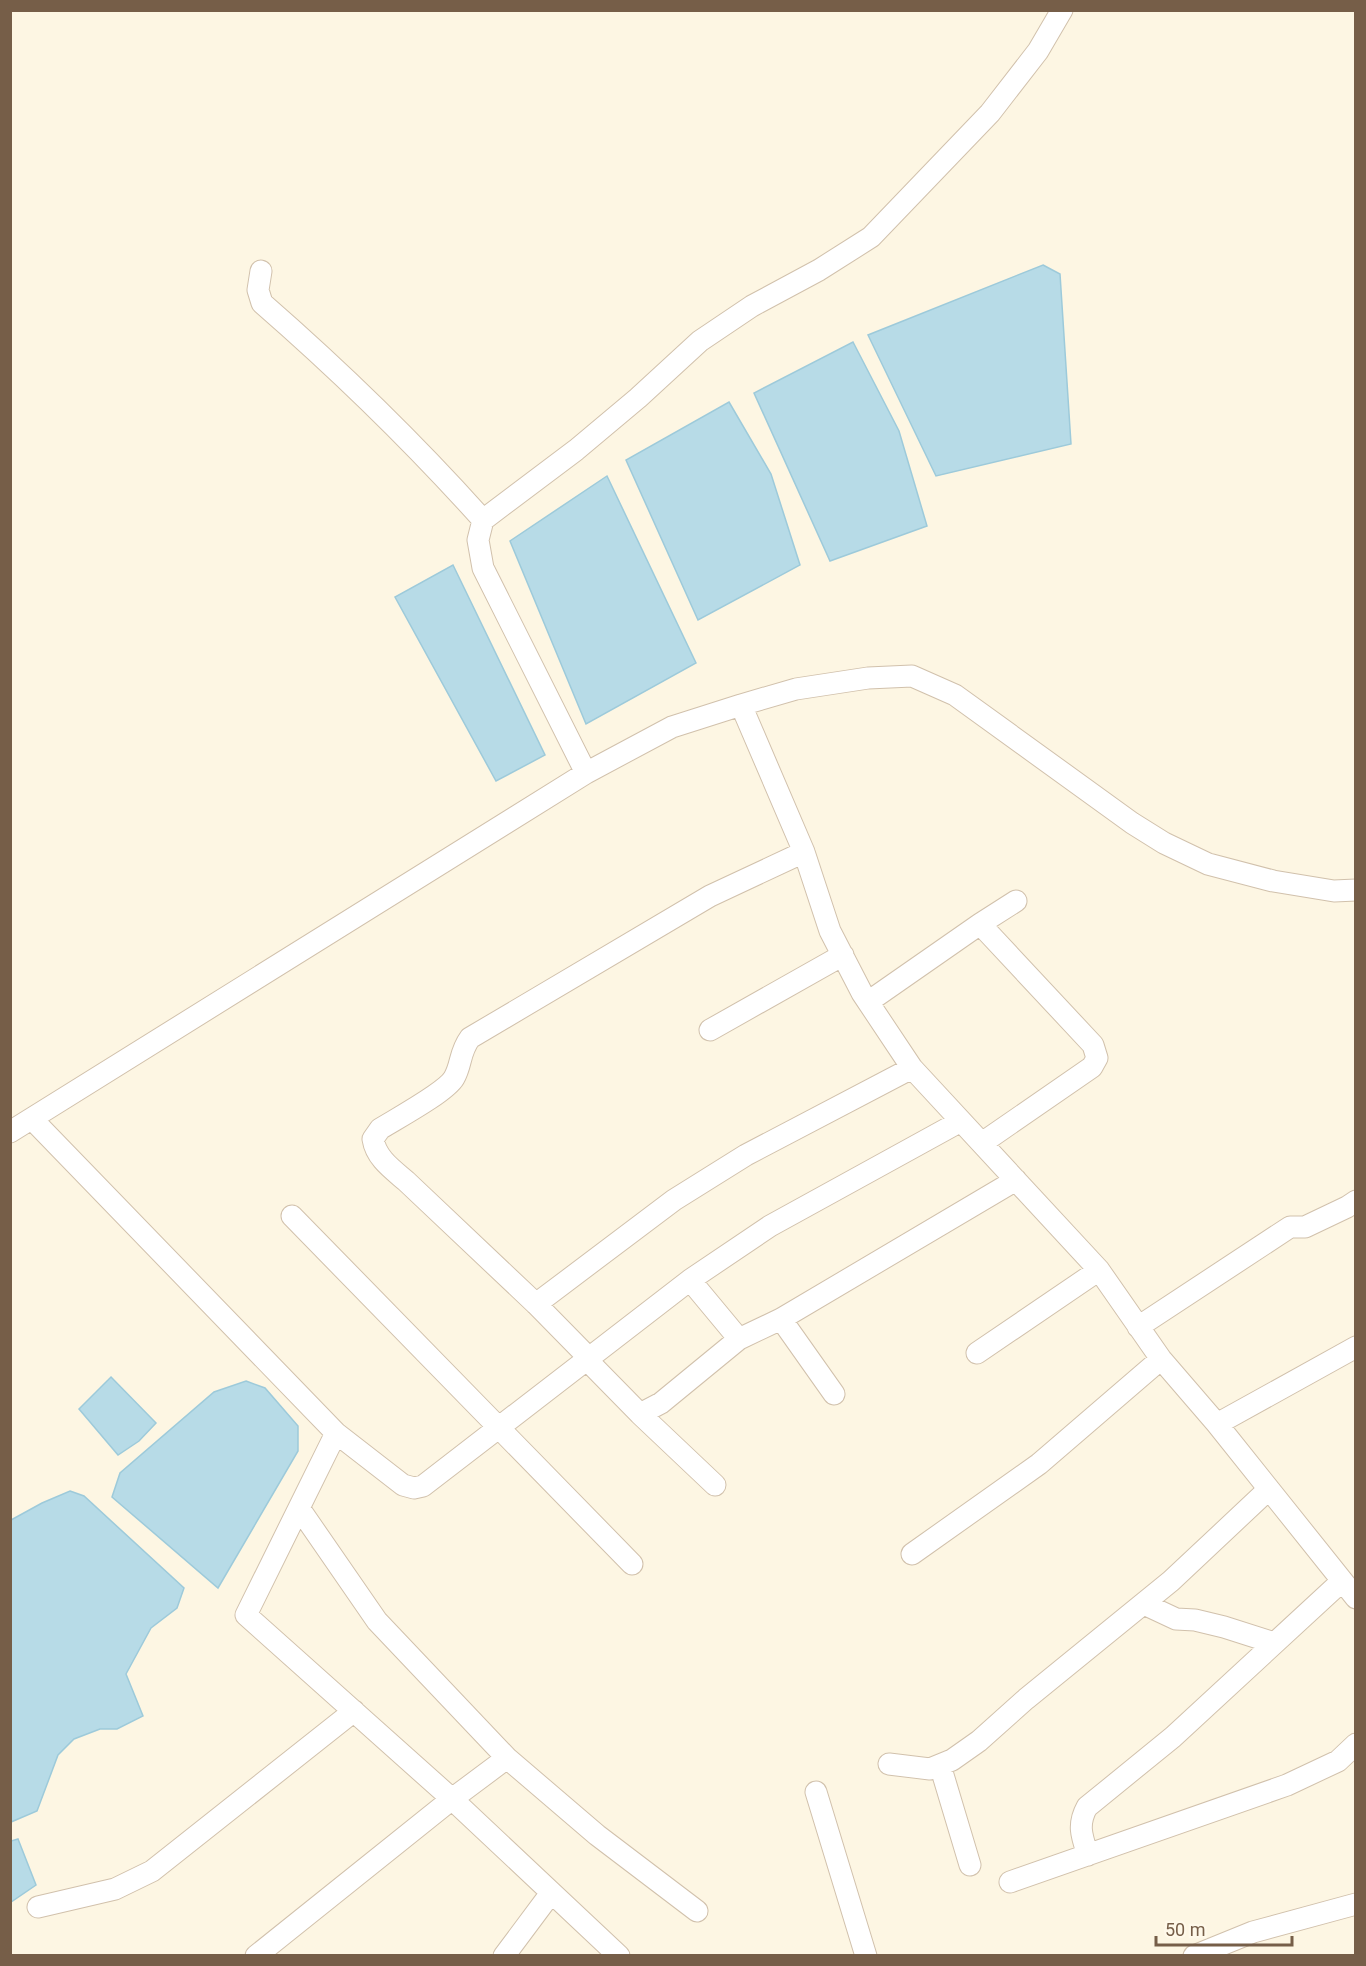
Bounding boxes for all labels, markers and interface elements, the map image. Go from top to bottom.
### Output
scale bar [1156,1909,1292,1947]
text: 50 m [1165,1919,1205,1940]

